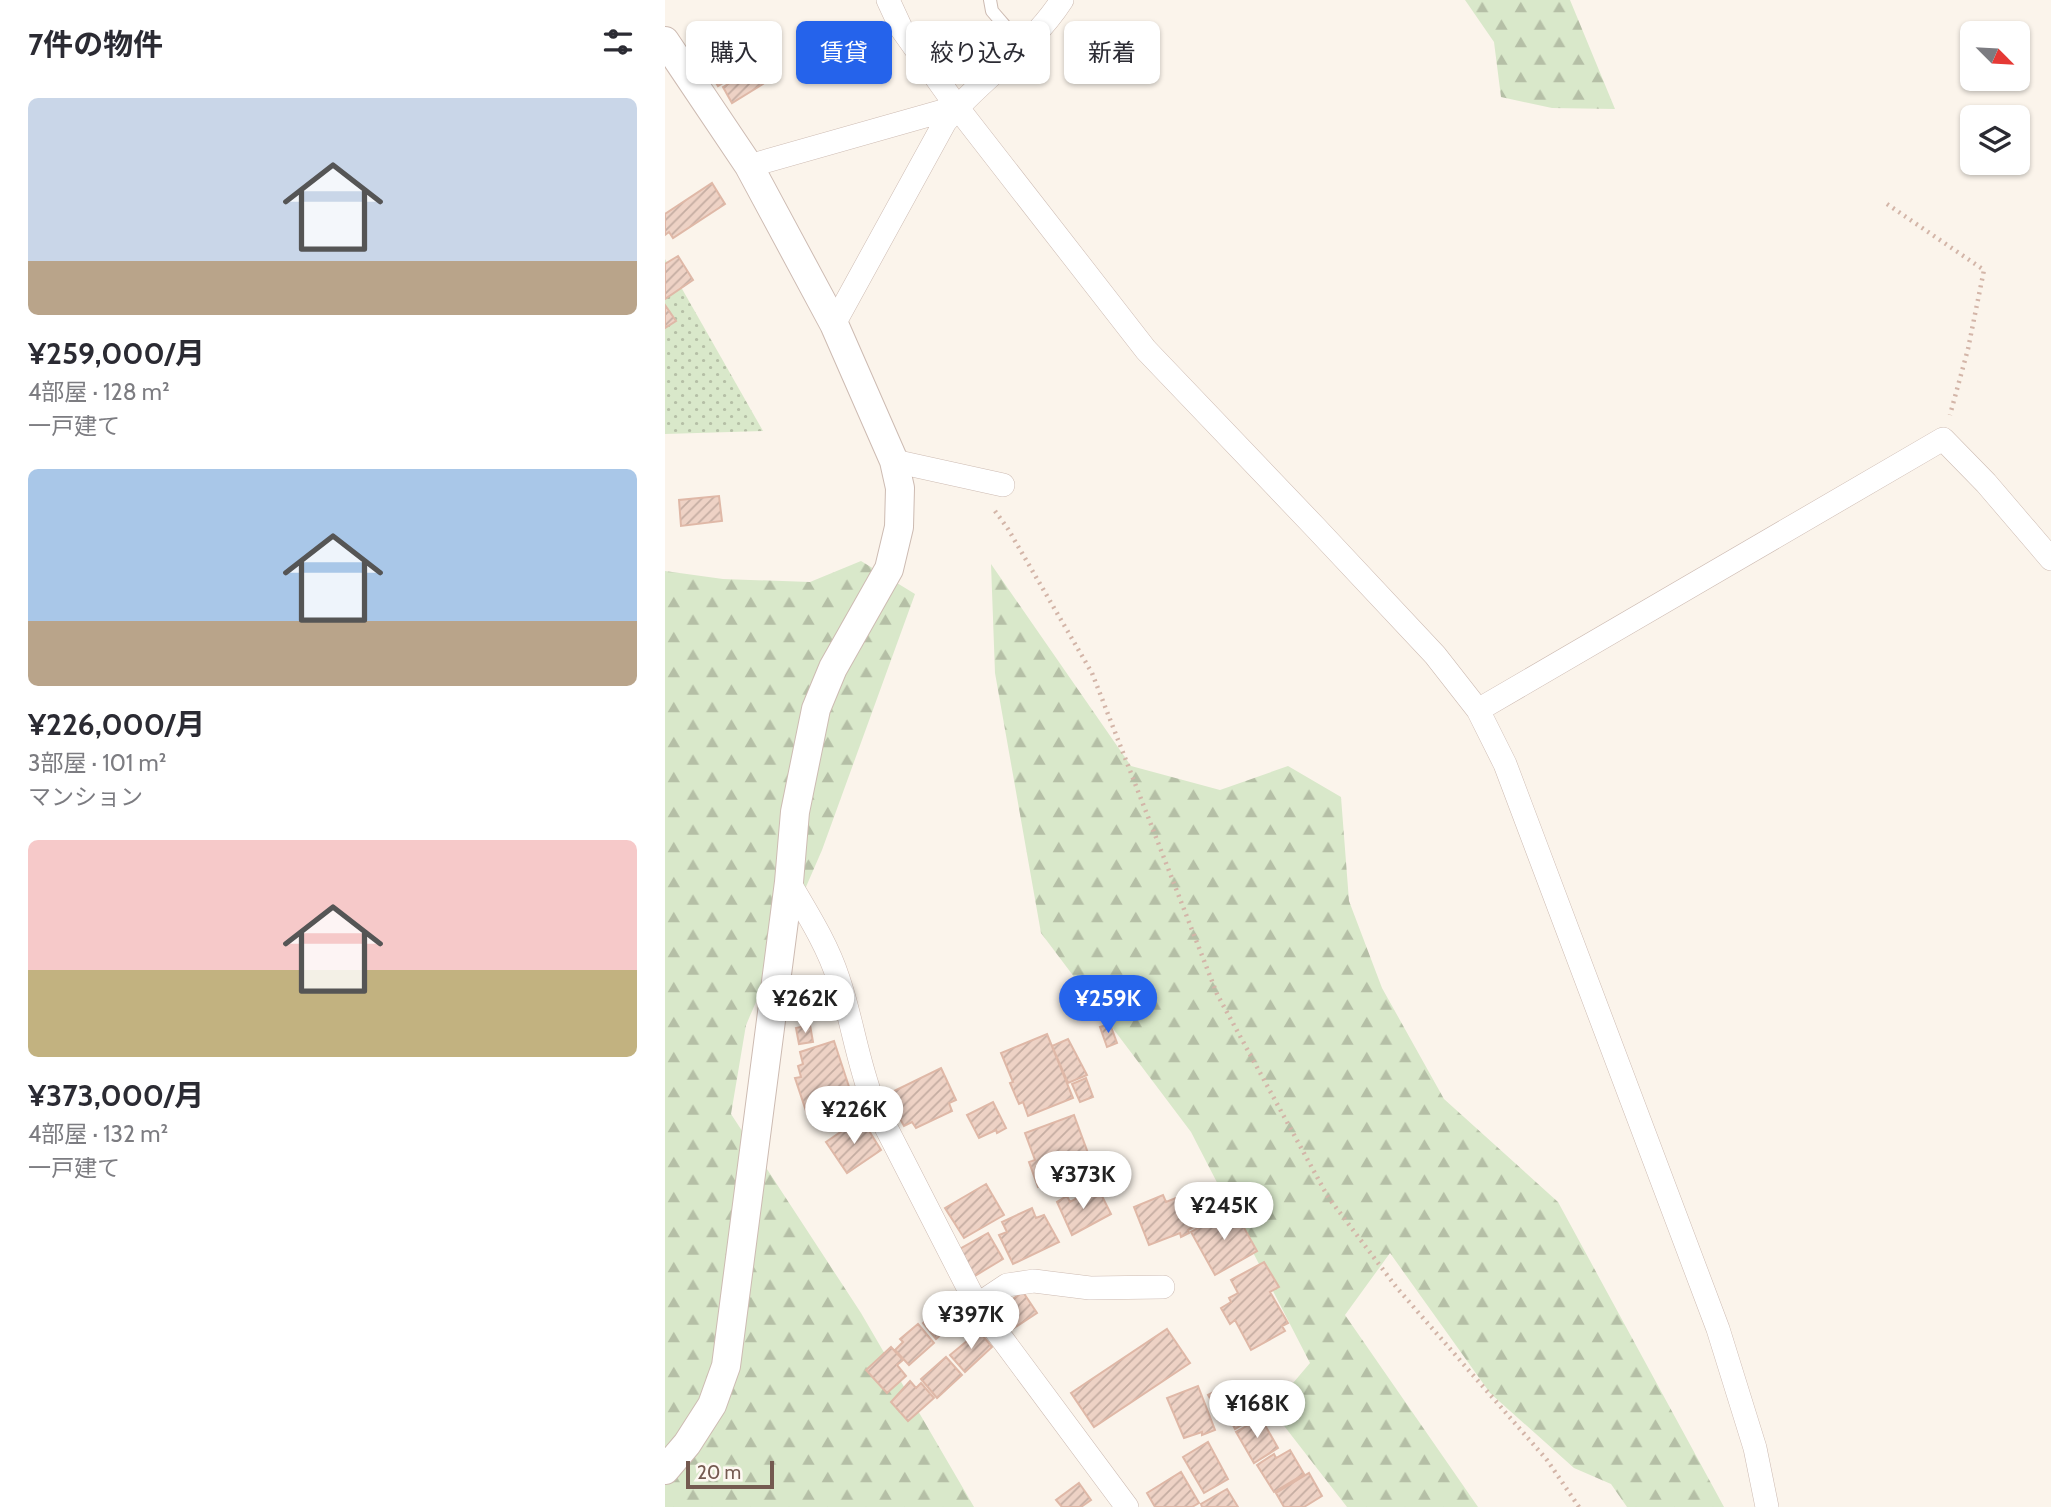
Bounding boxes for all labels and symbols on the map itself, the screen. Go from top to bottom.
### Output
north arrow [1960,21,2030,91]
pin: ¥262K [756,976,854,1035]
pin: ¥259K [1059,976,1157,1035]
pin: ¥226K [805,1086,903,1146]
pin: ¥373K [1034,1152,1132,1211]
pin: ¥245K [1175,1182,1273,1242]
pin: ¥397K [922,1292,1020,1351]
pin: ¥168K [1208,1380,1306,1440]
scale bar [686,1458,773,1490]

